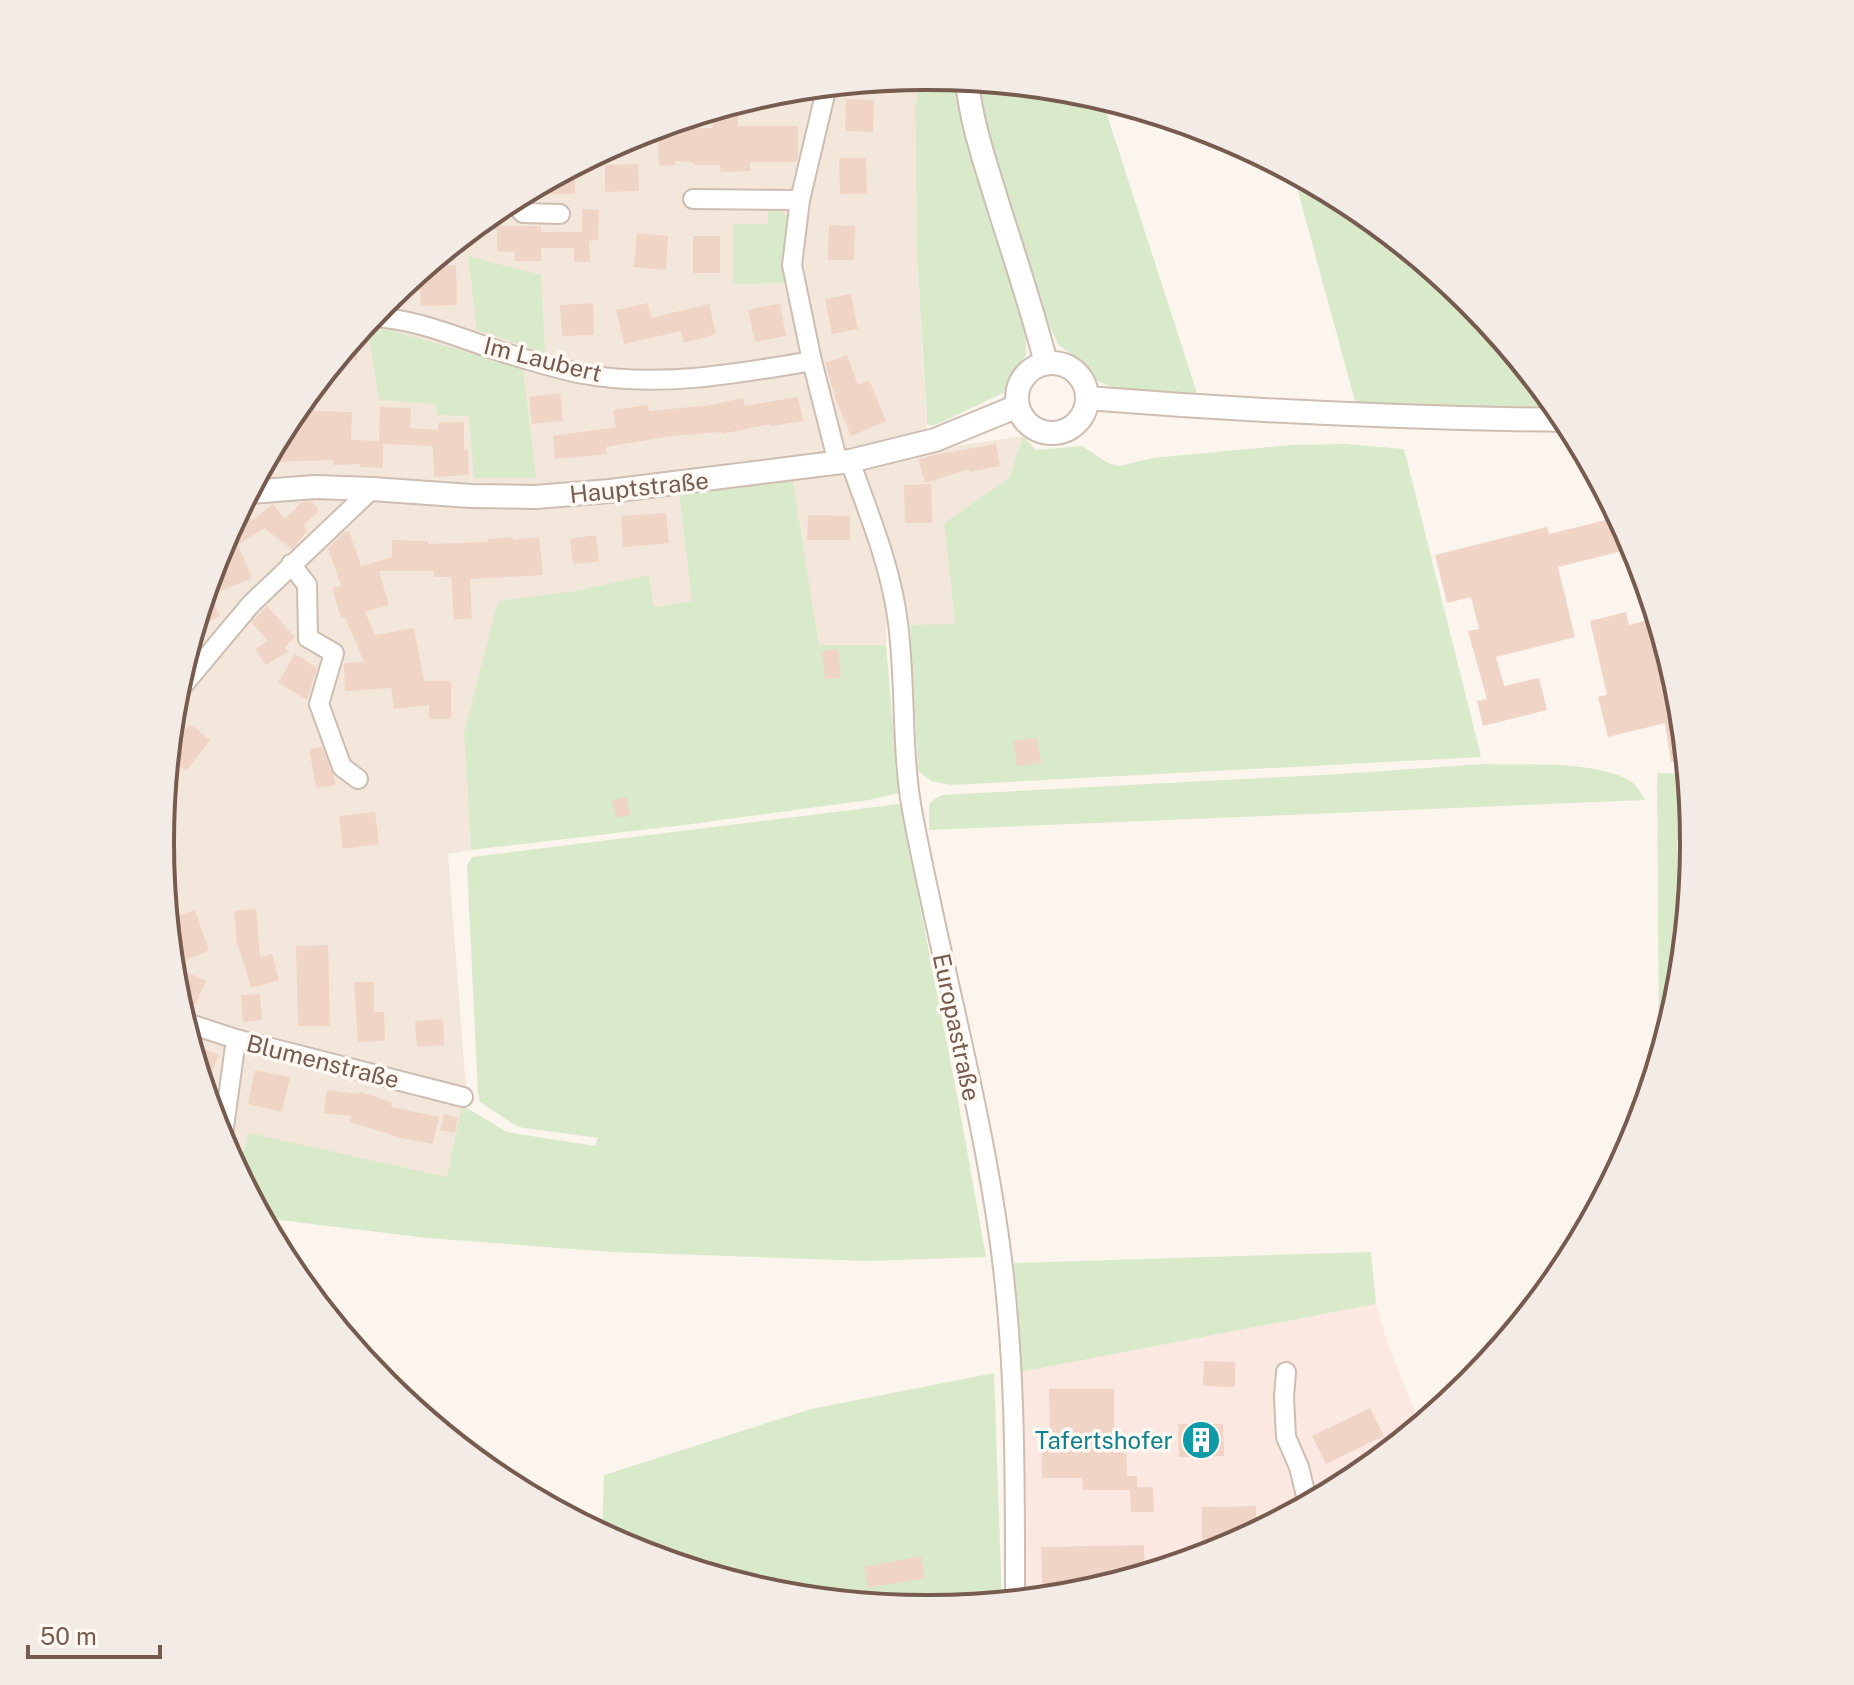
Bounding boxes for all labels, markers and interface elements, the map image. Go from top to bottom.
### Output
street label: Im Laubert [481,331,605,387]
street label: Hauptstraße [568,466,710,508]
street label: Europastraße [928,951,986,1103]
street label: Blumenstraße [244,1029,402,1093]
building icon: Tafertshofer [1180,1419,1222,1461]
place label: Tafertshofer [1035,1426,1173,1454]
scale bar [28,1609,160,1659]
text: 50 m [40,1622,97,1650]

